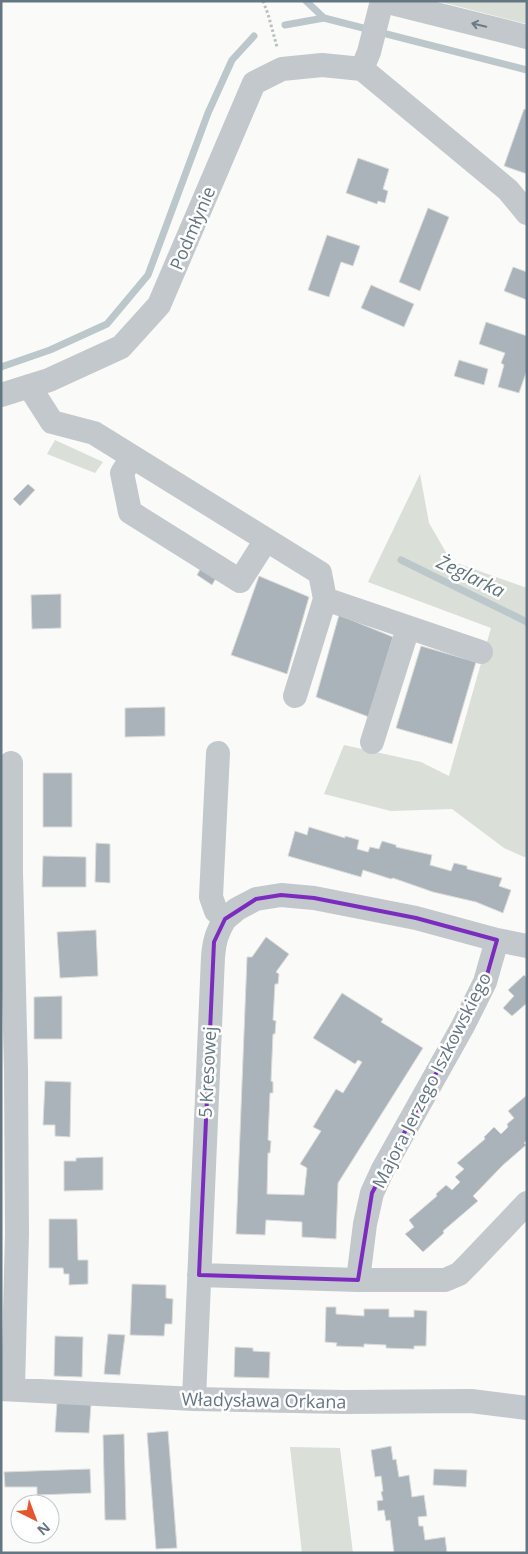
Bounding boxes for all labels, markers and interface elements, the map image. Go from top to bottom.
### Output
one-way arrow [472,20,488,29]
street label: Podmłynie [164,183,220,273]
water label: Żeglarka [432,548,510,604]
street label: Majora Jerzego Iszkowskiego [366,968,496,1192]
street label: 5 Kresowej [193,1026,221,1118]
street label: Władysława Orkana [181,1387,347,1413]
north arrow [10,1494,60,1544]
text: N [33,1518,55,1540]

